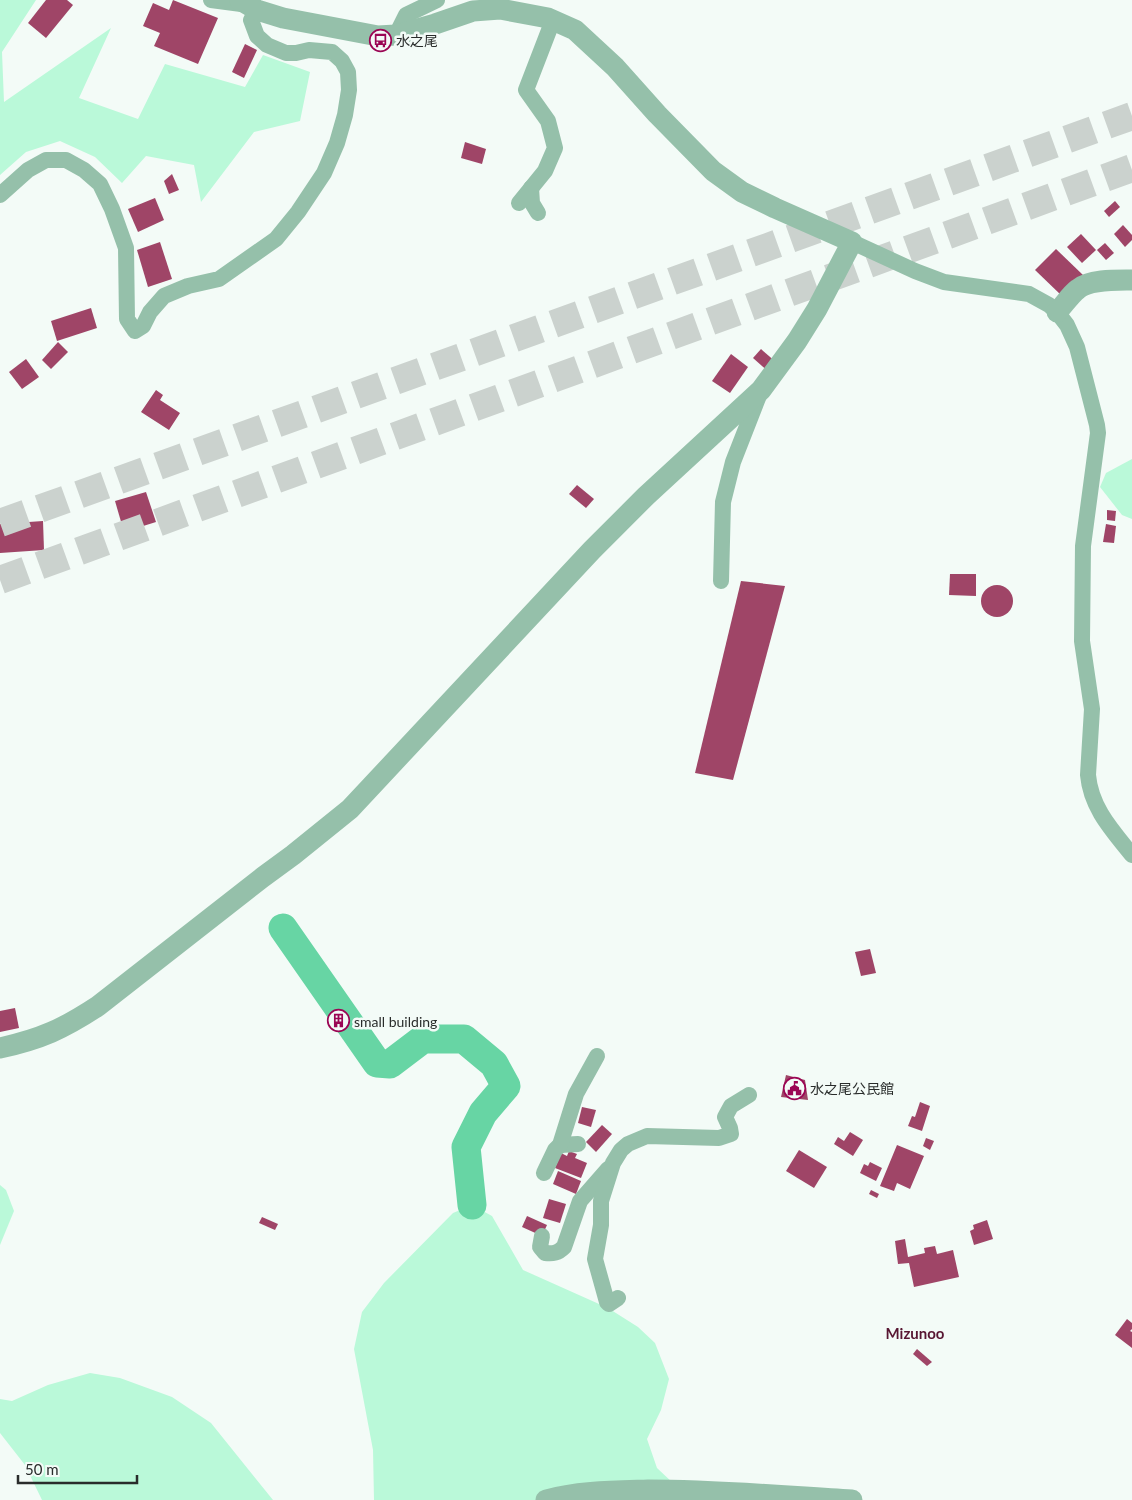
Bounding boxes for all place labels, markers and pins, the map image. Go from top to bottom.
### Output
bus stop icon: 水之尾 [368,28,392,52]
place label: 水之尾 [396,32,438,49]
building icon: small building [326,1009,350,1033]
place label: small building [354,1013,437,1030]
public building icon: 水之尾公民館 [782,1076,806,1100]
place label: 水之尾公民館 [810,1080,894,1097]

